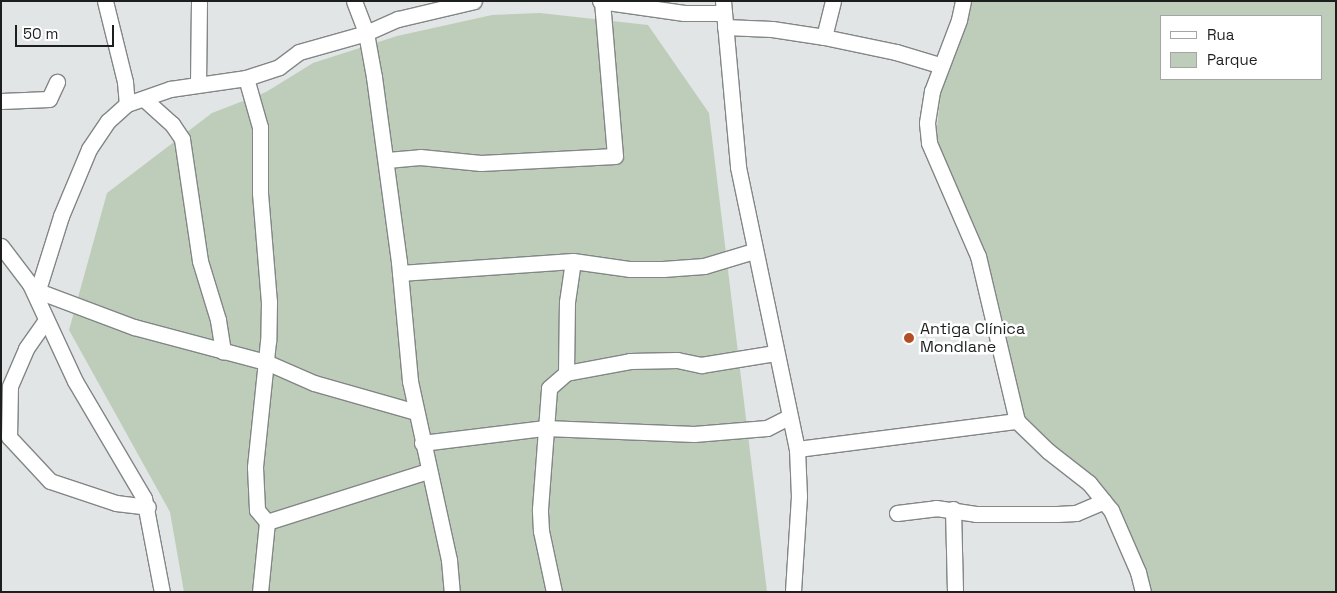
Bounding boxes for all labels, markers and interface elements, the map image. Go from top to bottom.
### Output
scale bar [18,15,116,47]
legend [1160,15,1322,80]
text: 50 m [23,24,58,43]
text: Rua [1207,25,1234,44]
text: Parque [1207,50,1258,69]
place label: Antiga Clínica Mondlane [920,319,1025,357]
marker: Antiga Clínica Mondlane [902,331,916,345]

